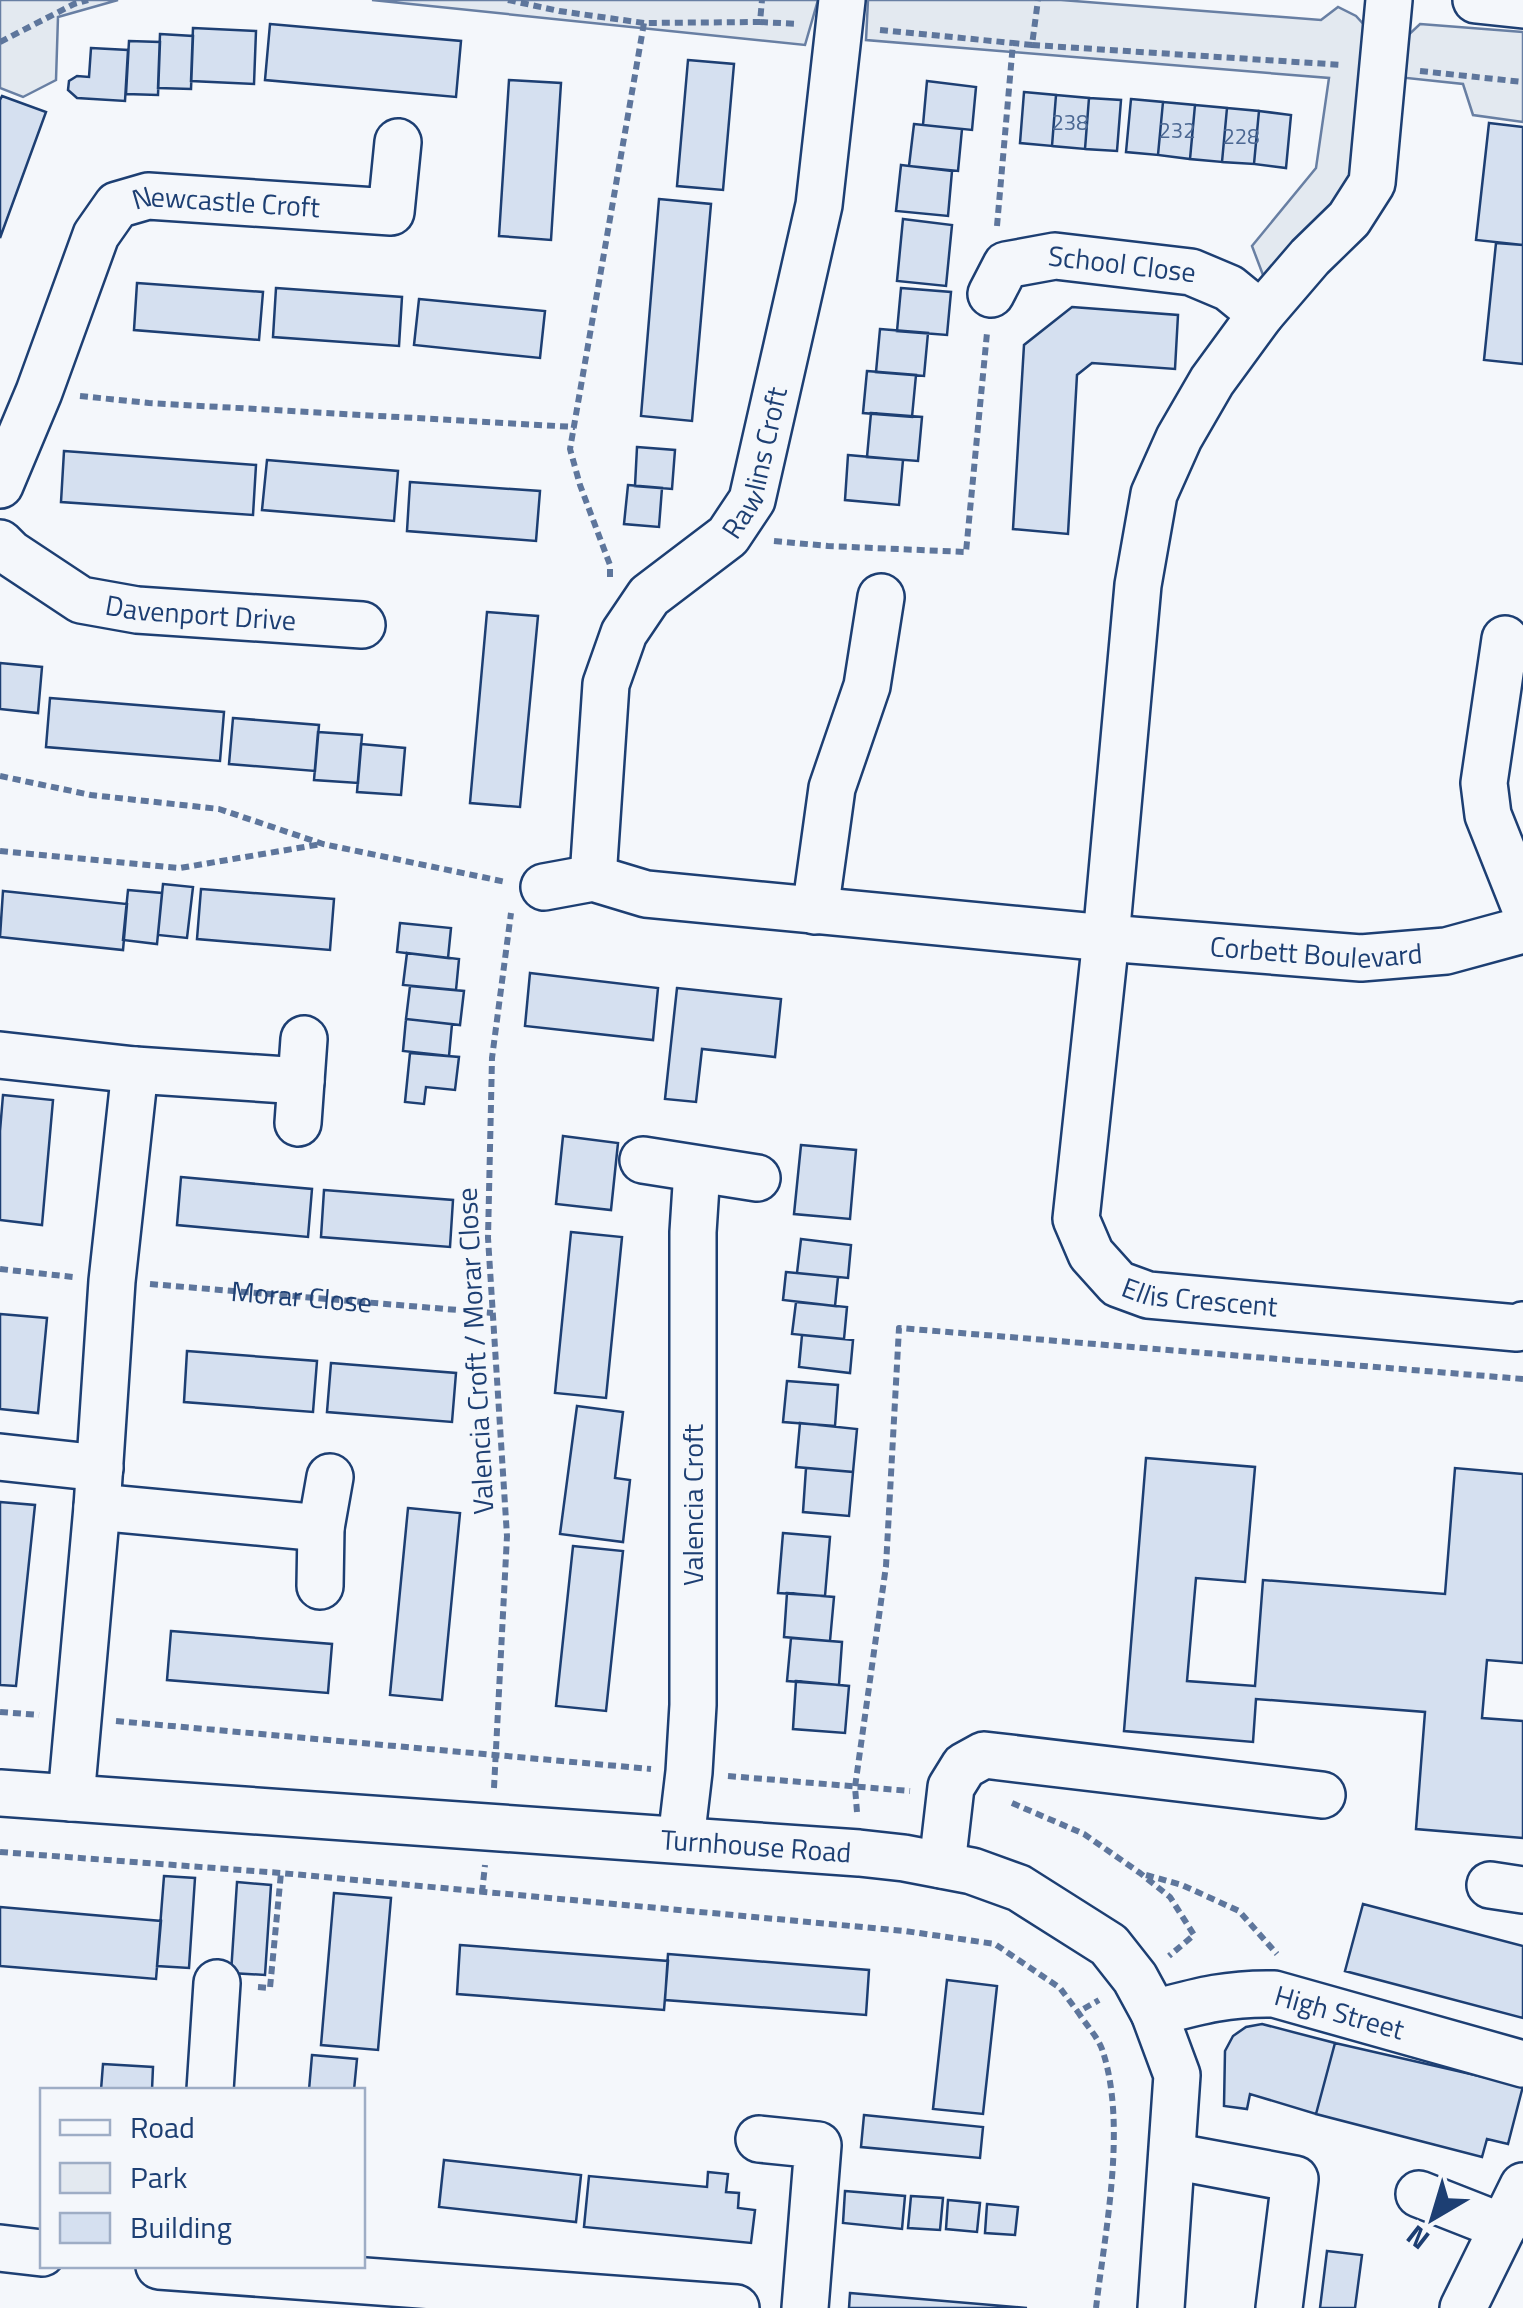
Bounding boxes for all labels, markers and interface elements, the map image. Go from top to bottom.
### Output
house number: 238 [1052,105,1088,139]
house number: 232 [1159,113,1195,147]
house number: 228 [1223,119,1259,153]
street label: Newcastle Croft [127,174,322,228]
street label: School Close [1046,233,1198,293]
street label: Rawlins Croft [710,382,798,547]
street label: Davenport Drive [102,583,297,642]
street label: Corbett Boulevard [1208,924,1424,979]
street label: Valencia Croft / Morar Close [444,1186,505,1516]
street label: Ellis Crescent [1116,1265,1280,1328]
street label: Morar Close [229,1269,374,1324]
street label: Valencia Croft [671,1424,714,1586]
street label: Turnhouse Road [660,1817,853,1873]
street label: High Street [1270,1973,1410,2051]
legend [40,2088,365,2268]
text: Road [130,2104,195,2150]
text: Park [130,2154,187,2200]
north arrow [1383,2168,1483,2268]
text: Building [130,2204,232,2250]
text: N [1396,2215,1438,2261]

